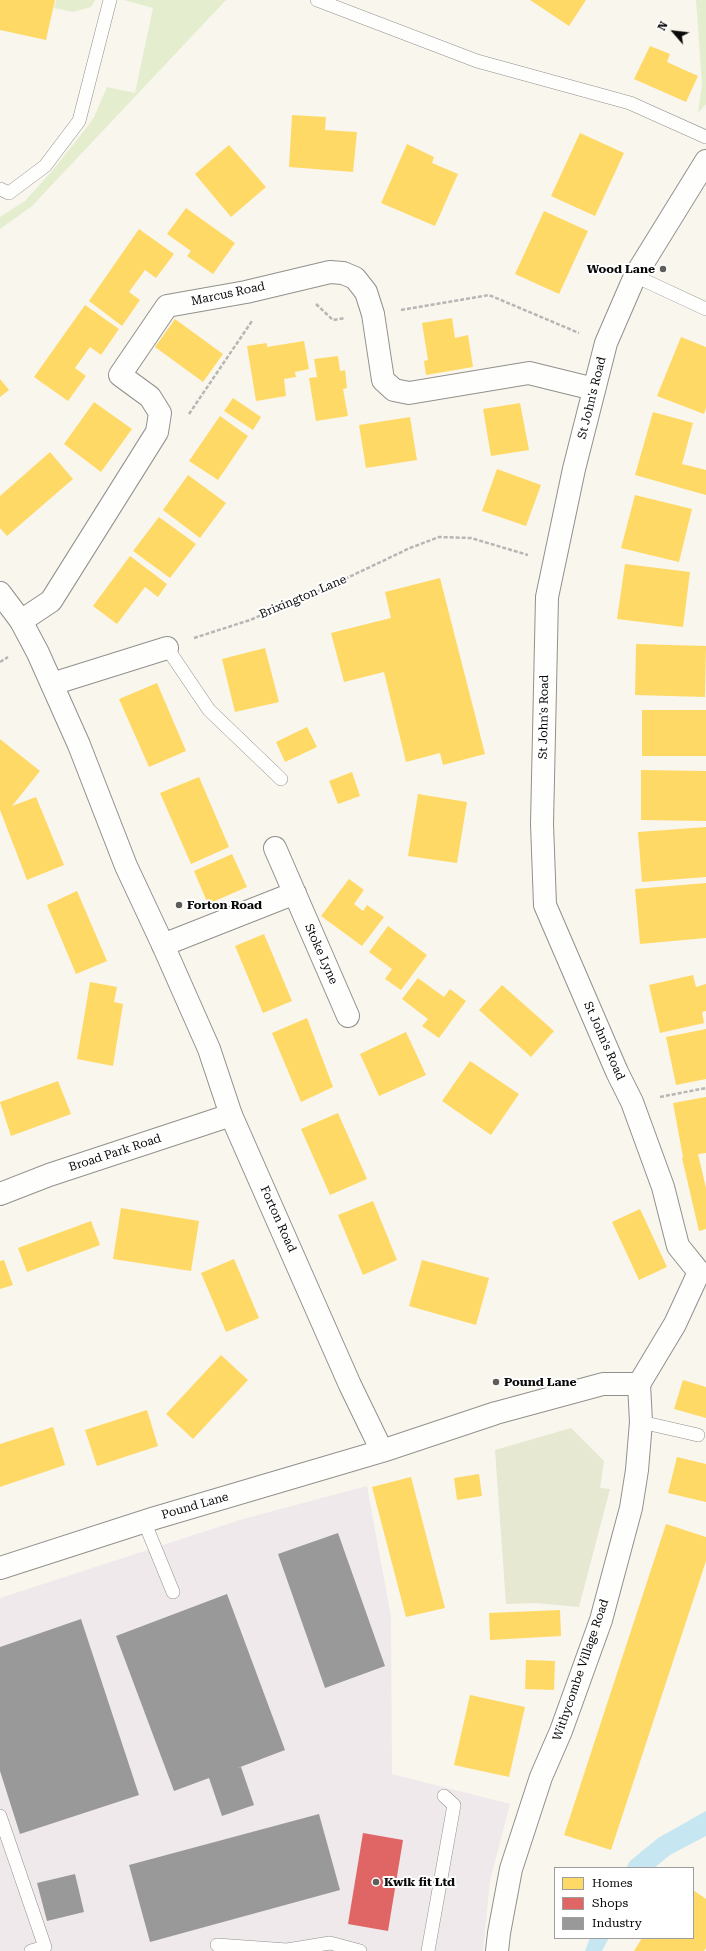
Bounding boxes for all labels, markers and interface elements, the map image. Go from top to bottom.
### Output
north arrow [654,12,694,52]
text: N [655,19,671,33]
place label: Wood Lane [587,262,655,276]
marker: Wood Lane [658,264,668,274]
street label: Marcus Road [190,279,266,309]
street label: St John's Road [575,355,609,441]
street label: Brixington Lane [257,572,349,622]
street label: St John's Road [536,675,552,759]
place label: Forton Road [187,898,262,912]
marker: Forton Road [174,900,184,910]
street label: Stoke Lyne [301,922,341,986]
street label: St John's Road [580,999,628,1083]
street label: Broad Park Road [67,1131,163,1175]
street label: Forton Road [257,1184,299,1254]
place label: Pound Lane [504,1375,577,1389]
marker: Pound Lane [491,1377,501,1387]
street label: Pound Lane [160,1490,230,1522]
street label: Withycombe Village Road [550,1597,612,1743]
legend [554,1867,694,1939]
place label: Kwik fit Ltd [384,1875,455,1889]
text: Homes [592,1876,632,1890]
marker: Kwik fit Ltd [371,1877,381,1887]
text: Shops [592,1896,628,1910]
text: Industry [592,1916,642,1930]

